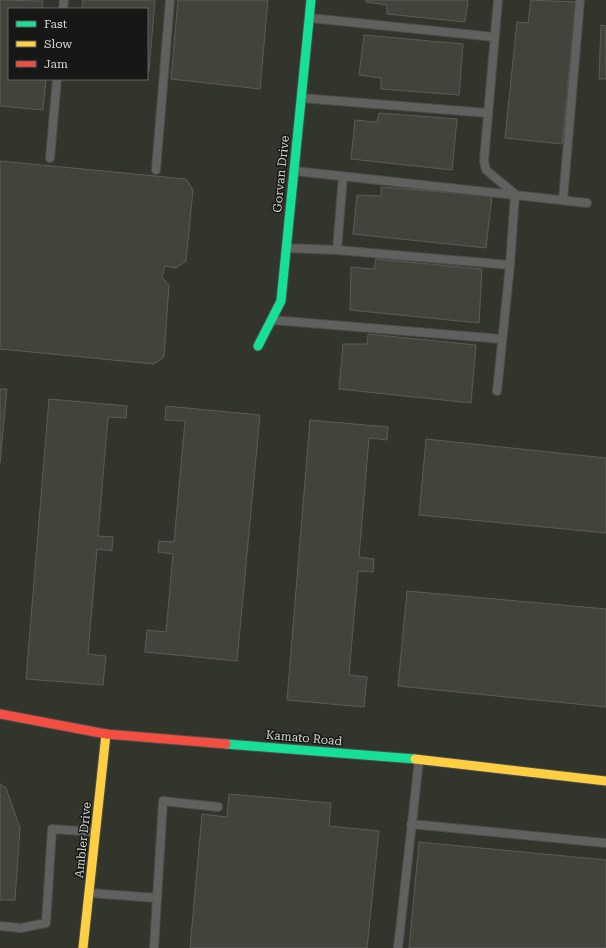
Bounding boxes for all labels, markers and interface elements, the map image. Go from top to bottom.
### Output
legend [8,8,148,80]
text: Fast [44,17,68,31]
text: Slow [44,37,72,51]
text: Jam [44,57,68,71]
street label: Gorvan Drive [270,134,292,213]
street label: Kamato Road [265,728,343,748]
street label: Ambler Drive [72,801,94,879]

